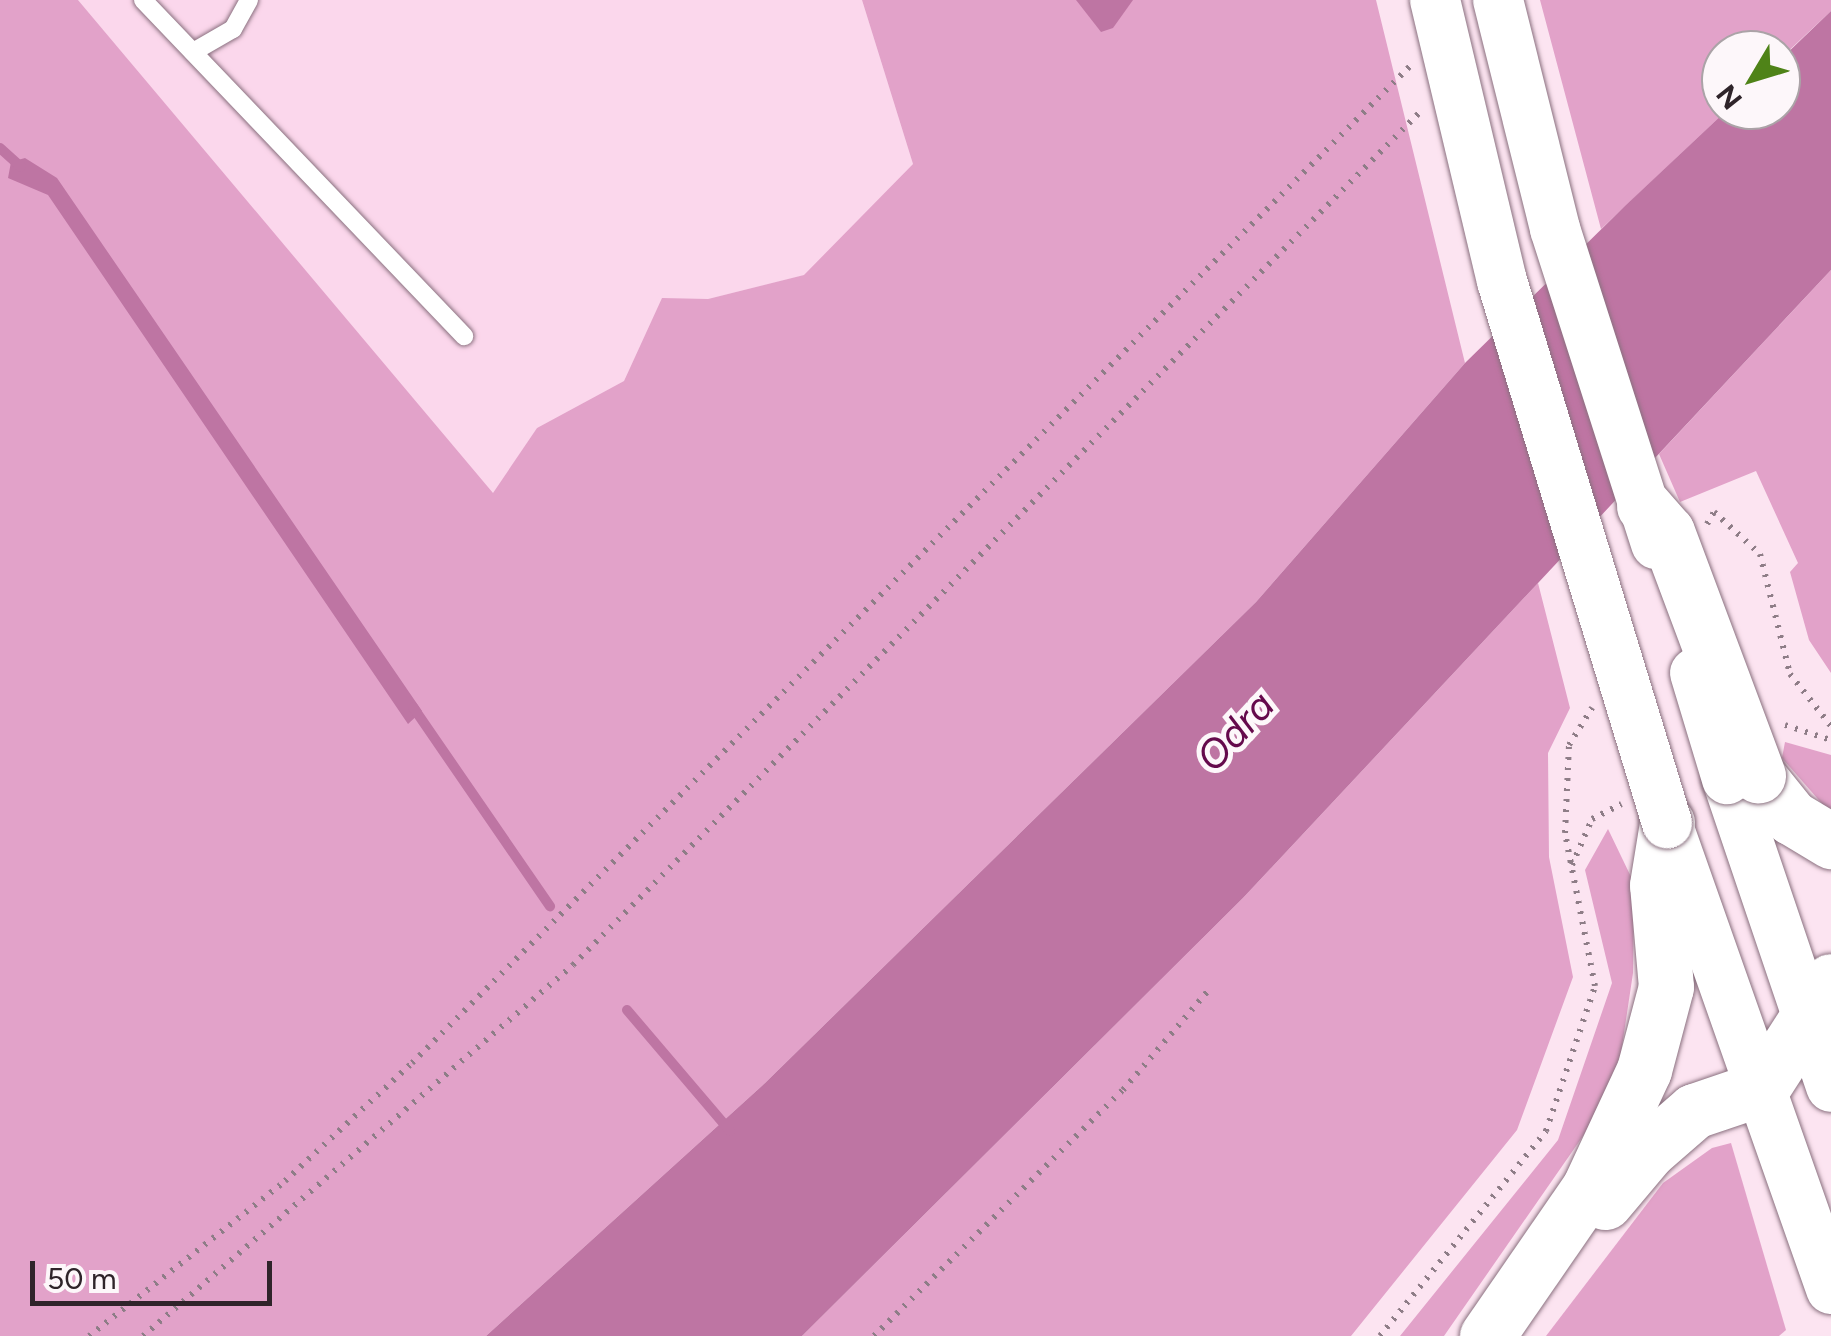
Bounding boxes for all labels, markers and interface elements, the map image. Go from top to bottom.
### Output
north arrow [1701,30,1801,130]
text: N [1709,78,1749,116]
water label: Odra [1186,681,1284,781]
scale bar [35,1241,278,1303]
text: 50 m [47,1260,116,1297]

